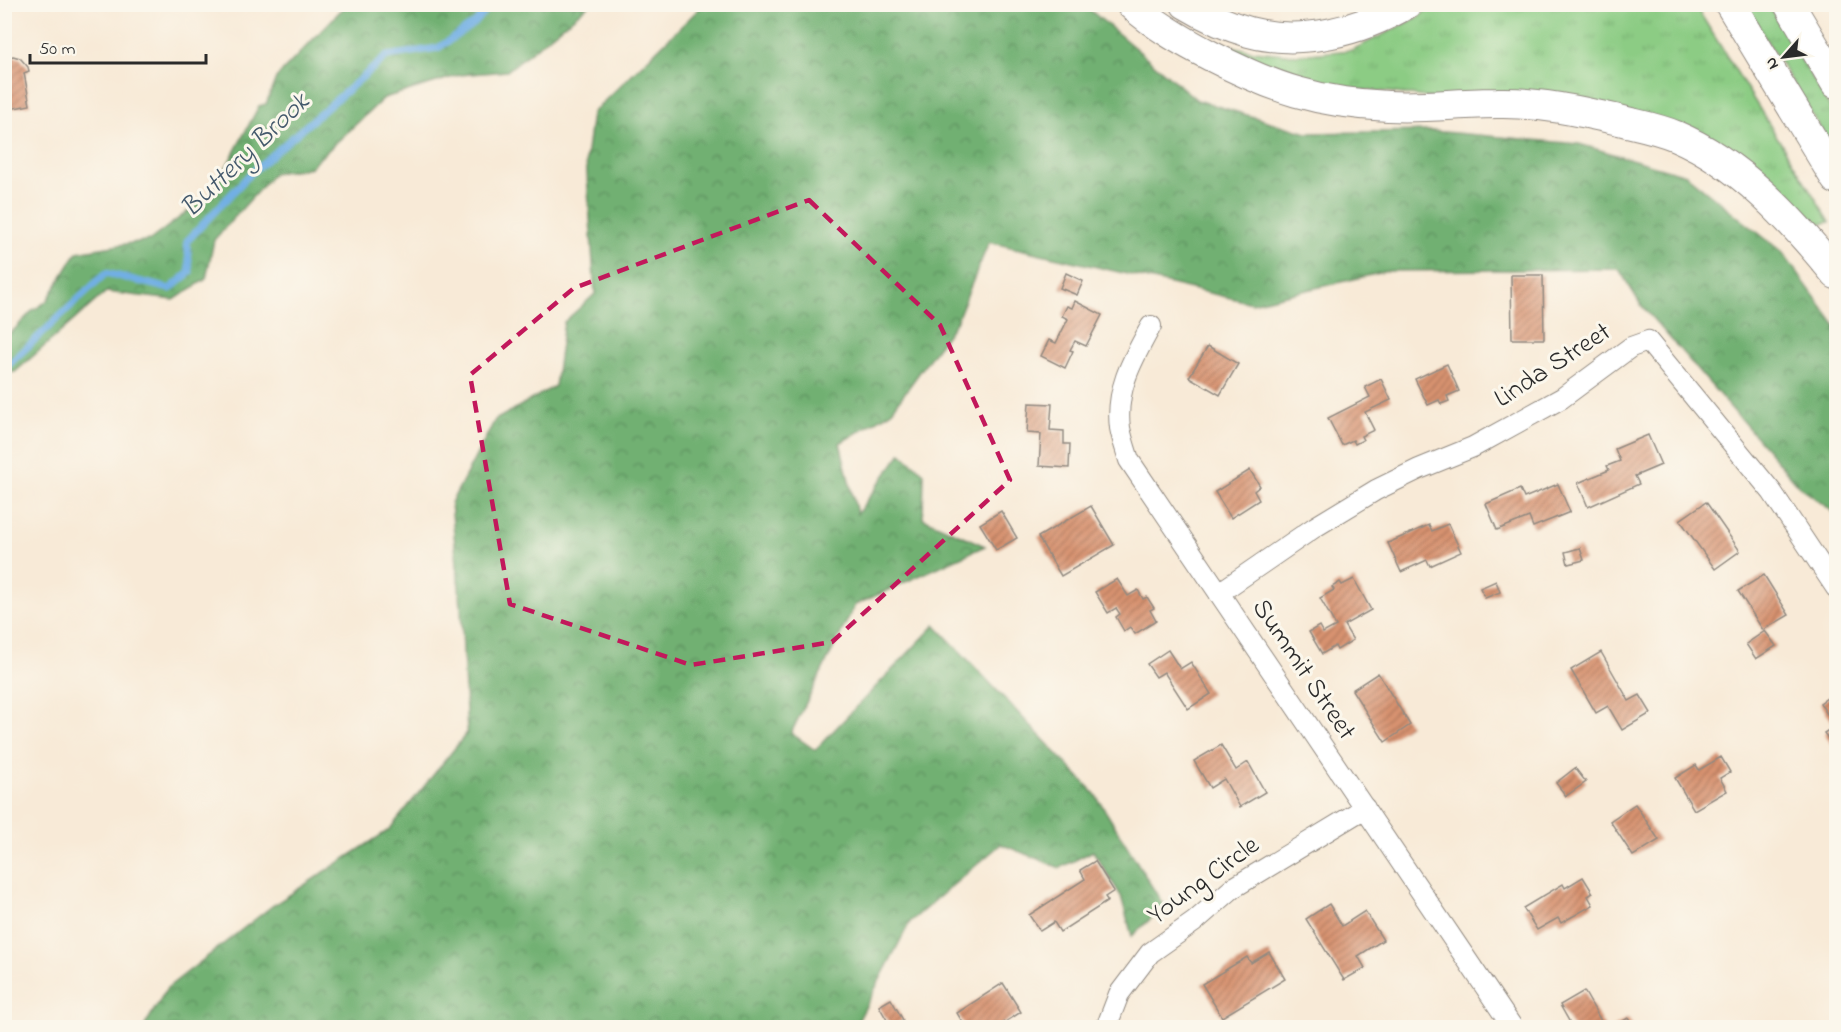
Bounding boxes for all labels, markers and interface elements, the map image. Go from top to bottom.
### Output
scale bar [30,27,206,65]
north arrow [1754,27,1814,87]
text: 50 m [39,37,76,63]
text: N [1759,53,1786,74]
water label: Buttery Brook [172,83,321,228]
street label: Linda Street [1487,314,1619,418]
street label: Summit Street [1241,591,1365,749]
street label: Young Circle [1140,827,1269,935]

